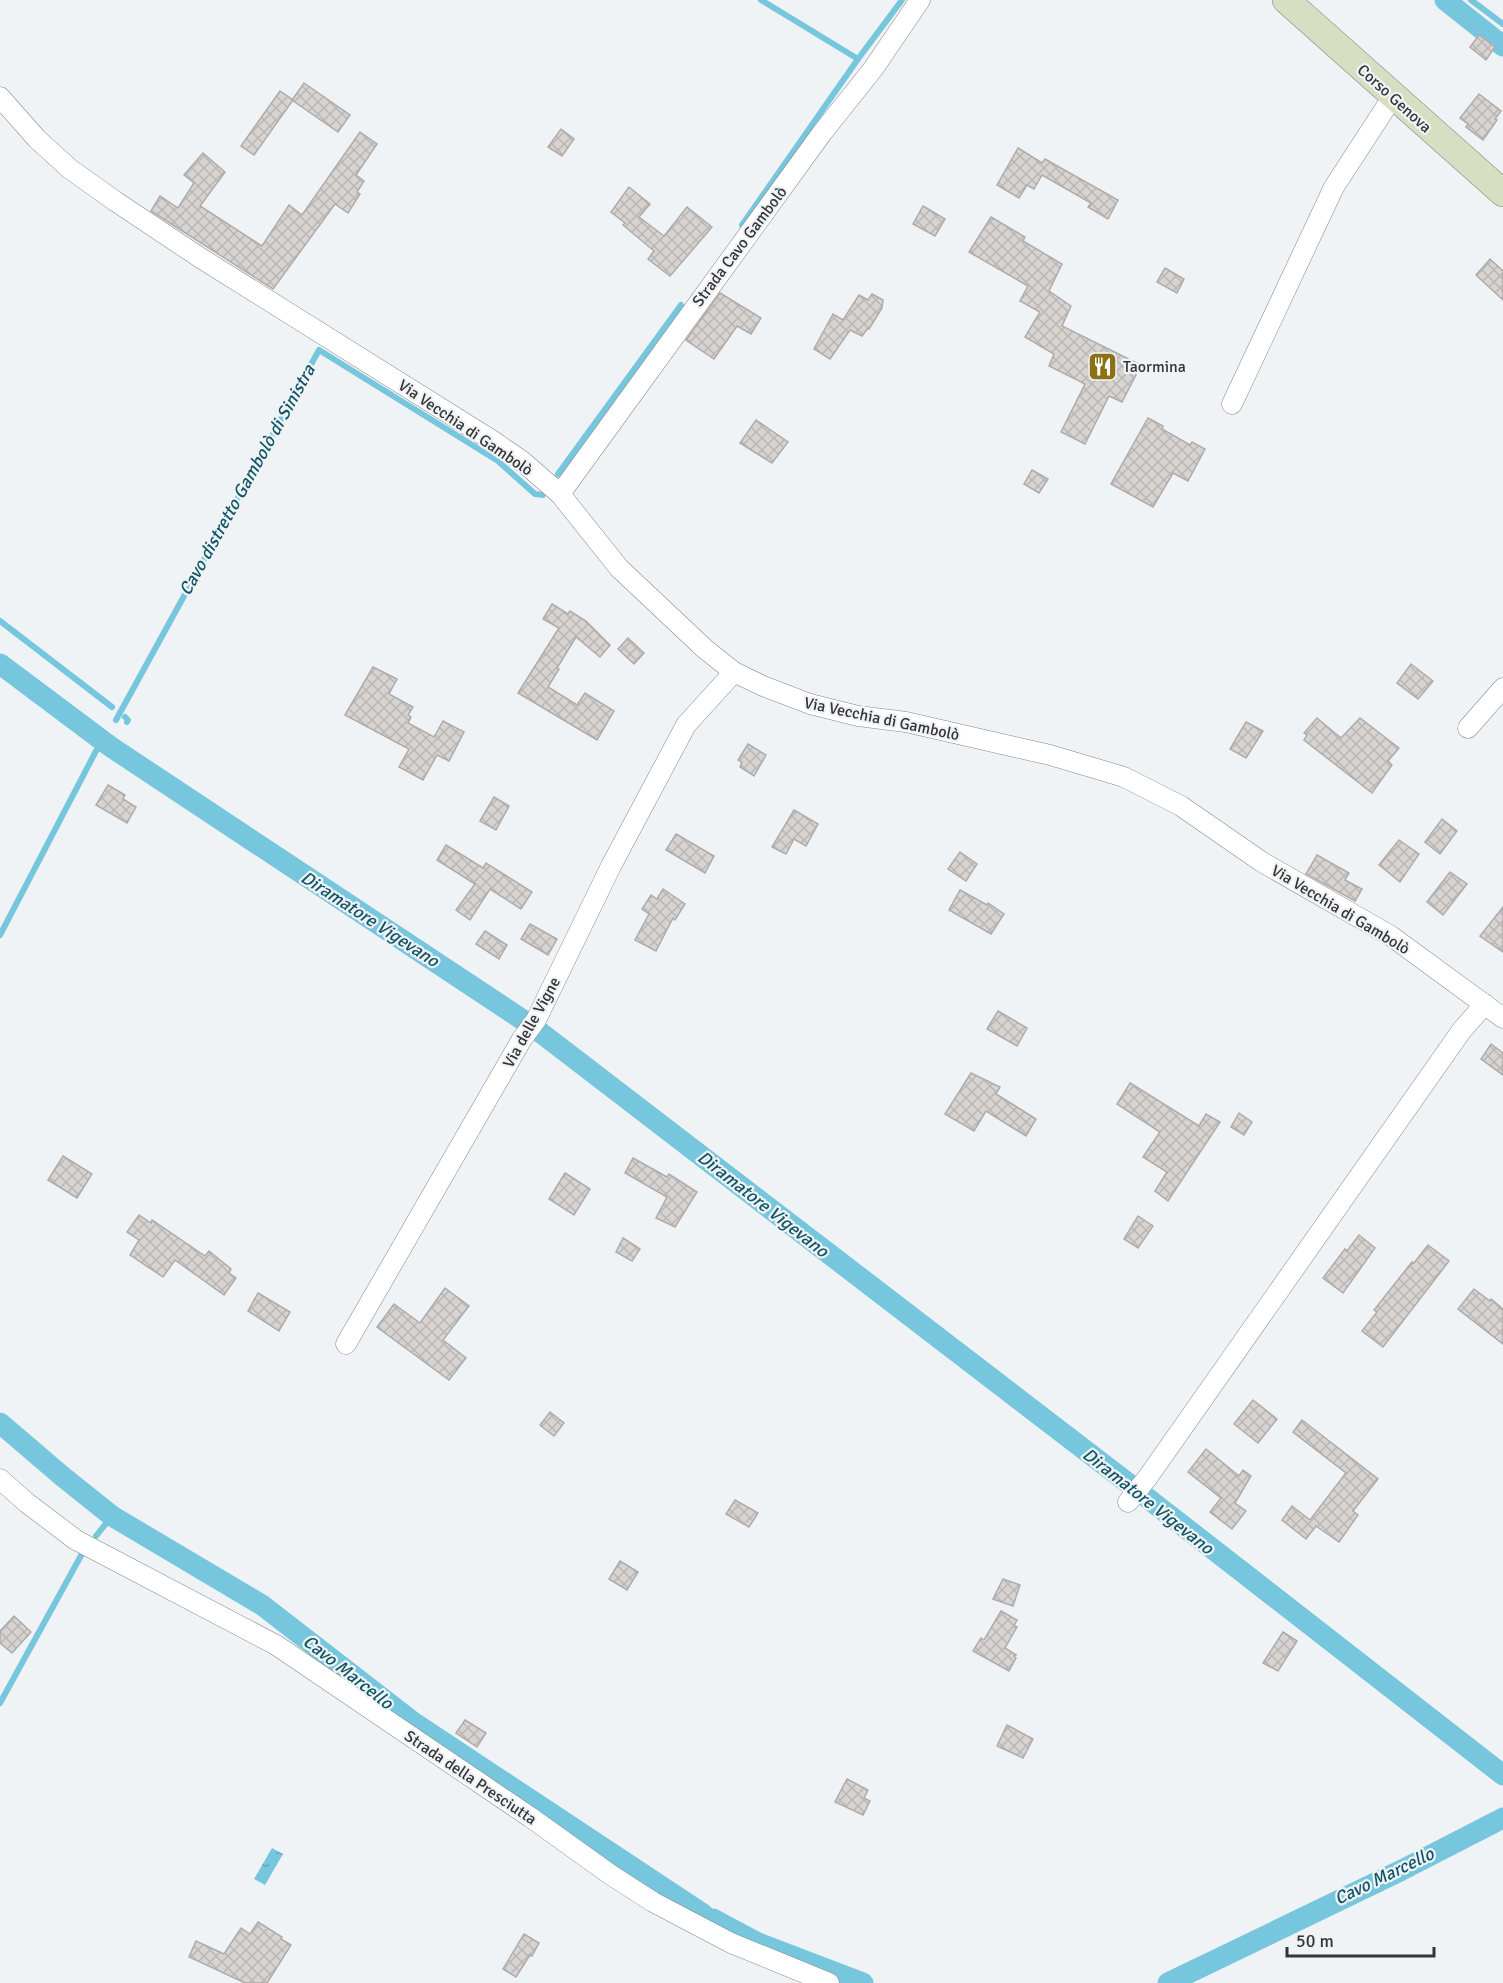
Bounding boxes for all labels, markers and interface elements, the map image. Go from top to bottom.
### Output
street label: Corso Genova [1353,60,1436,137]
street label: Strada Cavo Gambolò [688,182,792,311]
restaurant icon: Taormina [1086,350,1118,382]
place label: Taormina [1123,357,1186,377]
water label: Cavo distretto Gambolò di Sinistra [174,360,320,599]
street label: Via Vecchia di Gambolò [394,375,537,480]
street label: Via Vecchia di Gambolò [802,693,961,745]
street label: Via Vecchia di Gambolò [1267,861,1413,959]
water label: Diramatore Vigevano [297,866,445,973]
street label: Via delle Vigne [499,973,565,1071]
water label: Diramatore Vigevano [693,1146,834,1263]
water label: Diramatore Vigevano [1078,1443,1219,1560]
water label: Cavo Marcello [299,1630,399,1715]
street label: Strada della Presciutta [400,1726,540,1830]
water label: Cavo Marcello [1331,1842,1439,1910]
scale bar [1287,1920,1434,1958]
text: 50 m [1296,1930,1334,1952]

